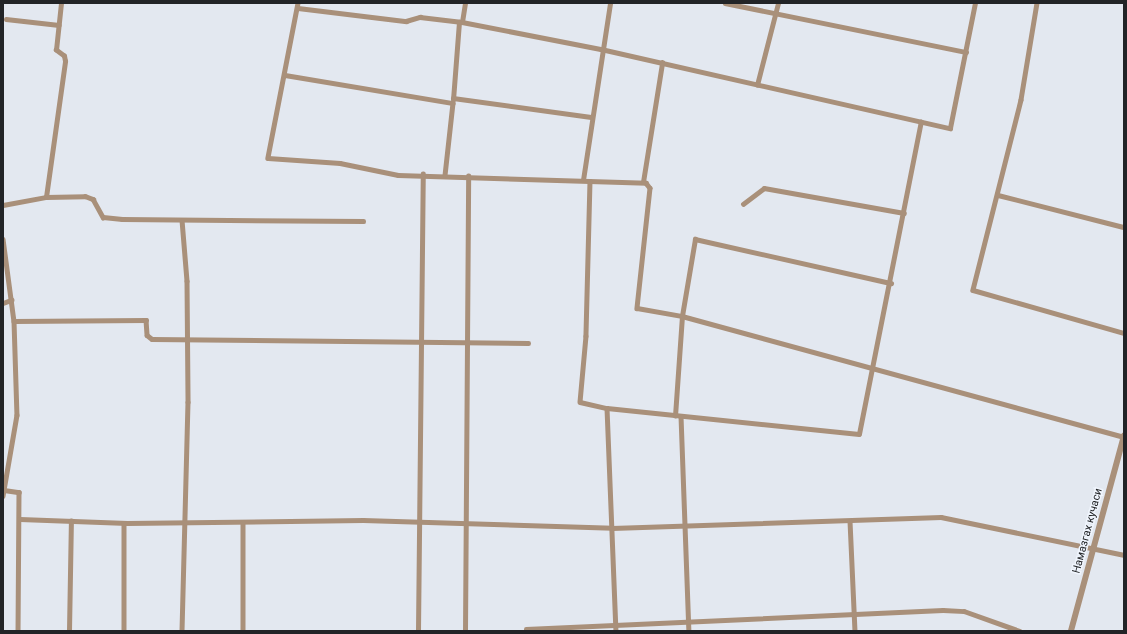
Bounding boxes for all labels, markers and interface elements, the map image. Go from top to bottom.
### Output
street label: Намазгах кучаси [1070,487,1106,575]

